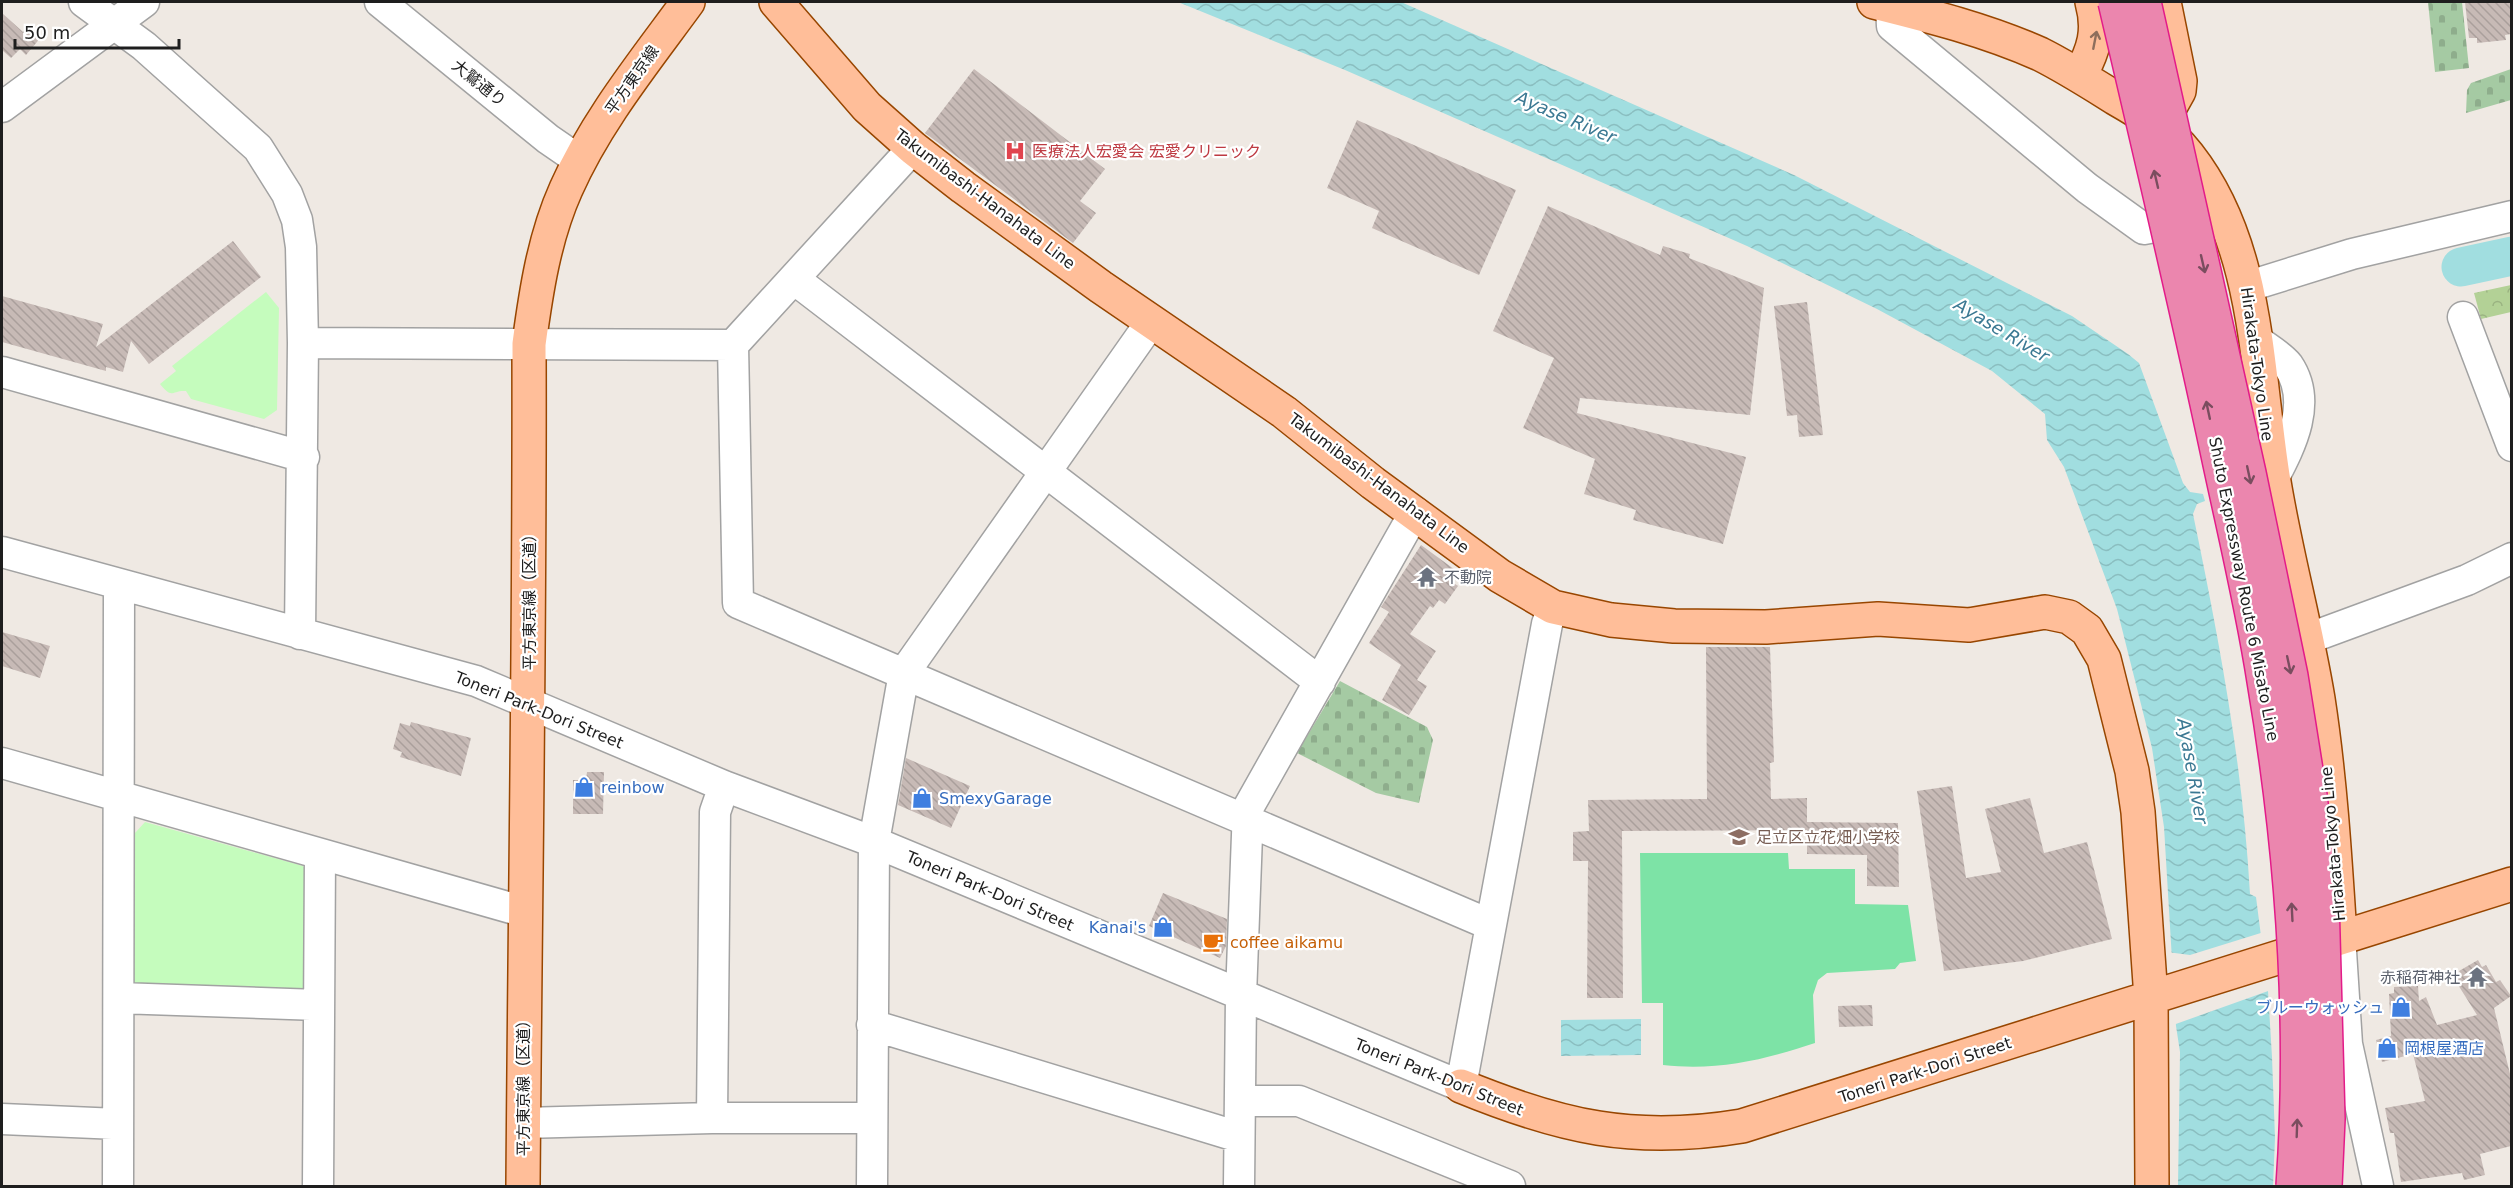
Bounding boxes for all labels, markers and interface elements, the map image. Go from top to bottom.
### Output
scale bar [15,12,178,50]
text: 50 m [24,22,70,43]
one-way arrow [2090,31,2101,50]
street label: 平方東京線 [601,42,663,118]
street label: 大鷲通り [448,55,510,111]
water label: Ayase River [1512,86,1621,148]
street label: Takumibashi-Hanahata Line [890,124,1079,273]
hospital icon: 医療法人宏愛会 宏愛クリニック [1003,139,1027,163]
place label: 医療法人宏愛会 宏愛クリニック [1032,142,1261,161]
one-way arrow [2150,169,2162,188]
one-way arrow [2197,254,2209,273]
street label: Hirakata-Tokyo Line [2237,286,2277,442]
water label: Ayase River [1950,293,2055,367]
one-way arrow [2202,401,2214,420]
street label: Takumibashi-Hanahata Line [1284,408,1473,557]
street label: Shuto Expressway Route 6 Misato Line [2205,435,2283,743]
one-way arrow [2244,465,2256,484]
street label: 平方東京線（区道） [520,526,539,670]
temple icon: 不動院 [1415,565,1439,589]
place label: 不動院 [1444,568,1492,587]
one-way arrow [2284,655,2295,675]
street label: Toneri Park-Dori Street [451,667,626,753]
water label: Ayase River [2173,716,2213,827]
street label: Hirakata-Tokyo Line [2317,766,2349,922]
shop icon: reinbow [572,775,596,799]
place label: reinbow [601,778,665,797]
shop icon: SmexyGarage [910,786,934,810]
place label: SmexyGarage [939,789,1052,808]
school or university icon: 足立区立花畑小学校 [1727,825,1751,849]
place label: 足立区立花畑小学校 [1756,828,1900,847]
street label: Toneri Park-Dori Street [902,847,1077,935]
one-way arrow [2287,903,2298,923]
shop icon: Kanai's [1151,915,1175,939]
place label: Kanai's [1089,918,1146,937]
cafe icon: coffee aikamu [1201,930,1225,954]
place label: coffee aikamu [1230,933,1343,952]
temple icon: 赤稲荷神社 [2465,965,2489,989]
place label: 赤稲荷神社 [2380,968,2460,987]
shop icon: ブルーウォッシュ [2389,995,2413,1019]
place label: ブルーウォッシュ [2256,998,2384,1017]
street label: 平方東京線（区道） [514,1012,533,1156]
street label: Toneri Park-Dori Street [1835,1033,2014,1107]
street label: Toneri Park-Dori Street [1351,1034,1526,1120]
shop icon: 岡根屋酒店 [2375,1036,2399,1060]
place label: 岡根屋酒店 [2404,1039,2484,1058]
one-way arrow [2291,1119,2302,1139]

